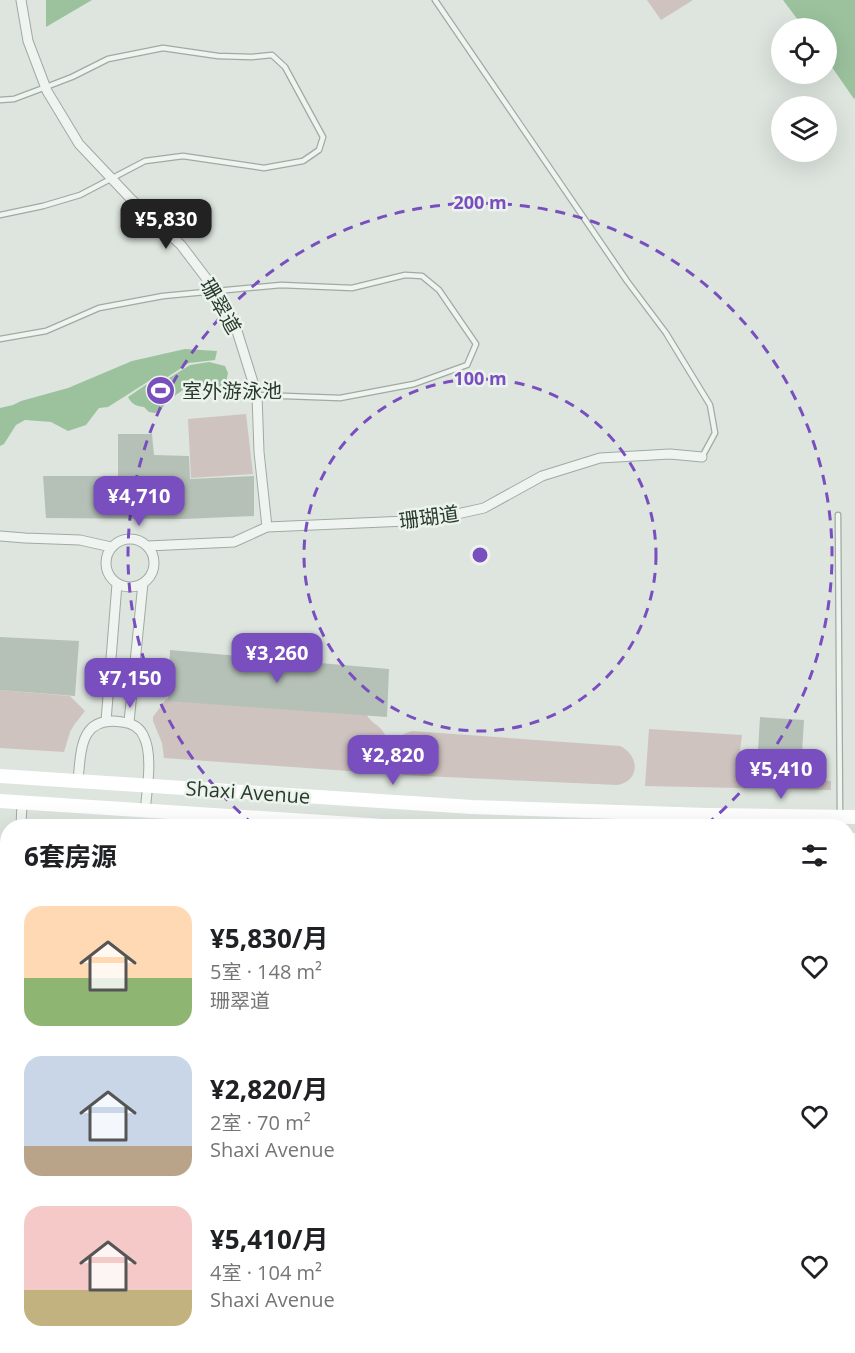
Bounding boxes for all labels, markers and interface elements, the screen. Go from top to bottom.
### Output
map controls [771,18,837,162]
button: locate [771,18,837,84]
button: layers [771,96,837,162]
text: 200 m [453,190,507,214]
pin: ¥5,830 [117,199,215,250]
text: ¥5,830 [135,205,197,232]
street label: 珊翠道 [194,273,248,339]
text: 100 m [453,366,507,390]
sports icon: 室外游泳池 [145,374,177,406]
place label: 室外游泳池 [182,377,282,404]
pin: ¥4,710 [90,476,188,527]
text: ¥4,710 [108,482,170,509]
street label: 珊瑚道 [397,499,461,535]
centre of rings [470,545,490,565]
pin: ¥3,260 [228,633,326,684]
text: ¥3,260 [246,639,308,666]
pin: ¥7,150 [81,658,179,709]
text: ¥7,150 [99,664,161,691]
pin: ¥2,820 [344,735,442,786]
text: ¥2,820 [362,741,424,768]
pin: ¥5,410 [732,749,830,800]
text: ¥5,410 [750,755,812,782]
street label: Shaxi Avenue [185,774,311,810]
text: 6套房源 [24,838,117,874]
icon: filters [798,839,831,872]
text: ¥5,830/月 [210,920,329,956]
icon: home [72,930,144,1002]
icon: heart [798,950,831,983]
text: 5室 · 148 m² [210,958,322,985]
text: 珊翠道 [210,987,270,1014]
text: ¥2,820/月 [210,1071,329,1107]
icon: home [72,1080,144,1152]
icon: heart [798,1100,831,1133]
text: 2室 · 70 m² [210,1109,311,1136]
text: Shaxi Avenue [210,1136,335,1163]
text: ¥5,410/月 [210,1221,329,1257]
icon: home [72,1230,144,1302]
icon: heart [798,1250,831,1283]
text: 4室 · 104 m² [210,1259,322,1286]
text: Shaxi Avenue [210,1286,335,1313]

